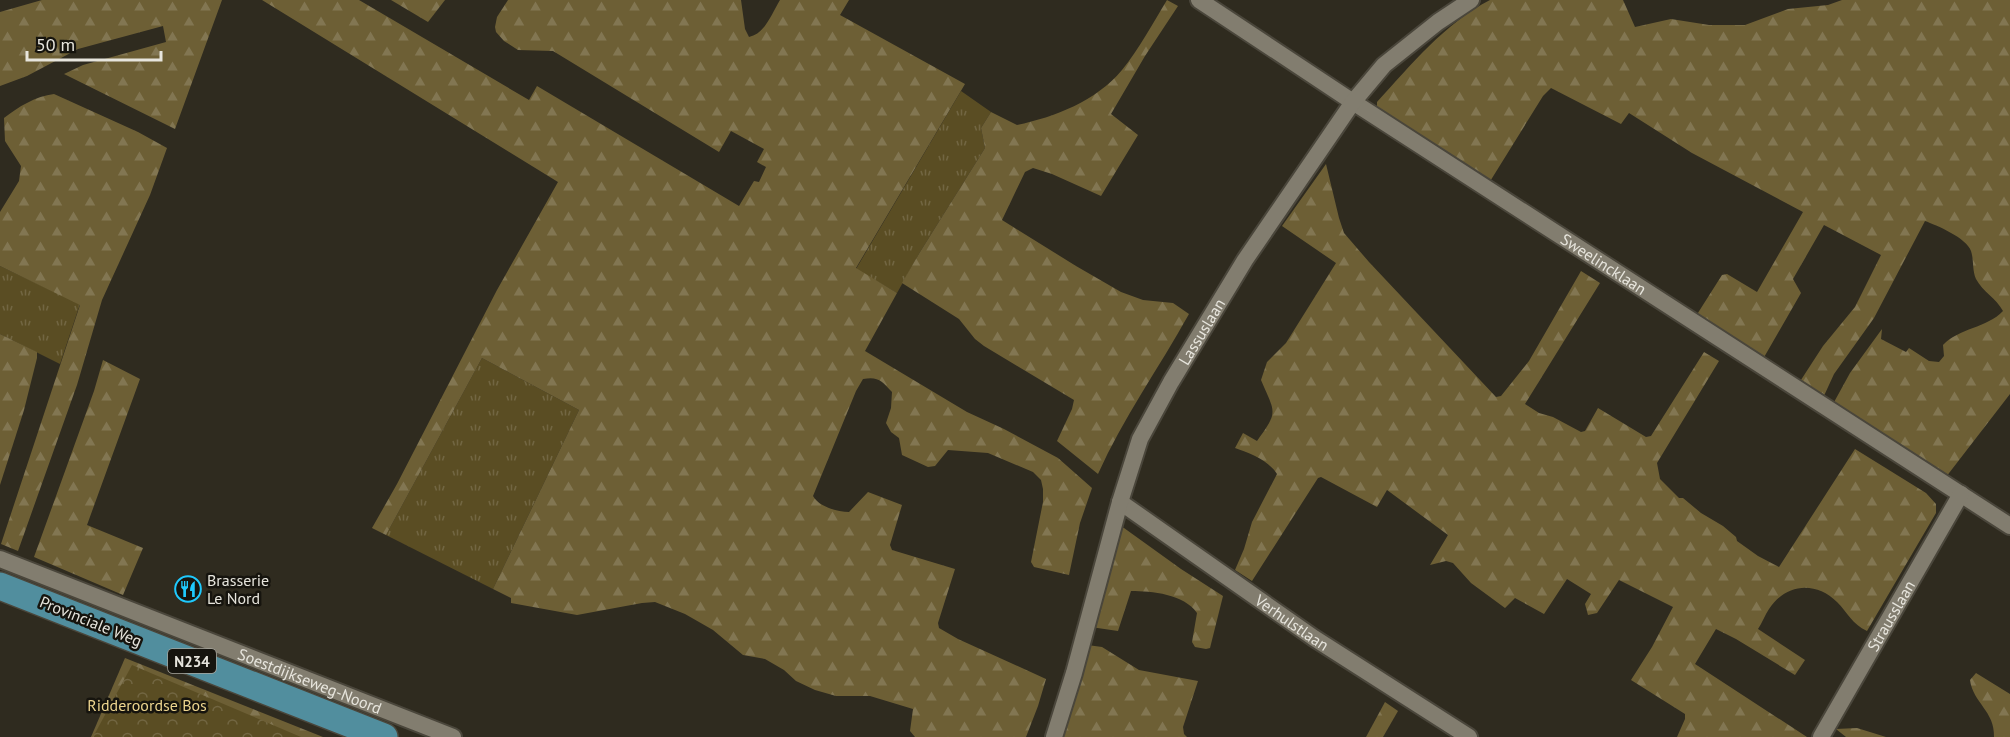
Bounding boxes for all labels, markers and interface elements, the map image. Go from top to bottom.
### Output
scale bar [27,24,160,62]
text: 50 m [36,33,75,56]
street label: Sweelincklaan [1557,229,1650,299]
street label: Lassuslaan [1174,295,1229,369]
place label: Brasserie Le Nord [207,570,269,608]
restaurant icon: Brasserie Le Nord [173,574,203,604]
street label: Strausslaan [1863,577,1919,655]
street label: Verhulstlaan [1250,589,1333,655]
street label: Provinciale Weg [37,591,145,651]
street label: Soestdijkseweg-Noord [235,644,385,718]
road number: N234 [168,649,216,673]
park label: Ridderoordse Bos [87,695,207,715]

